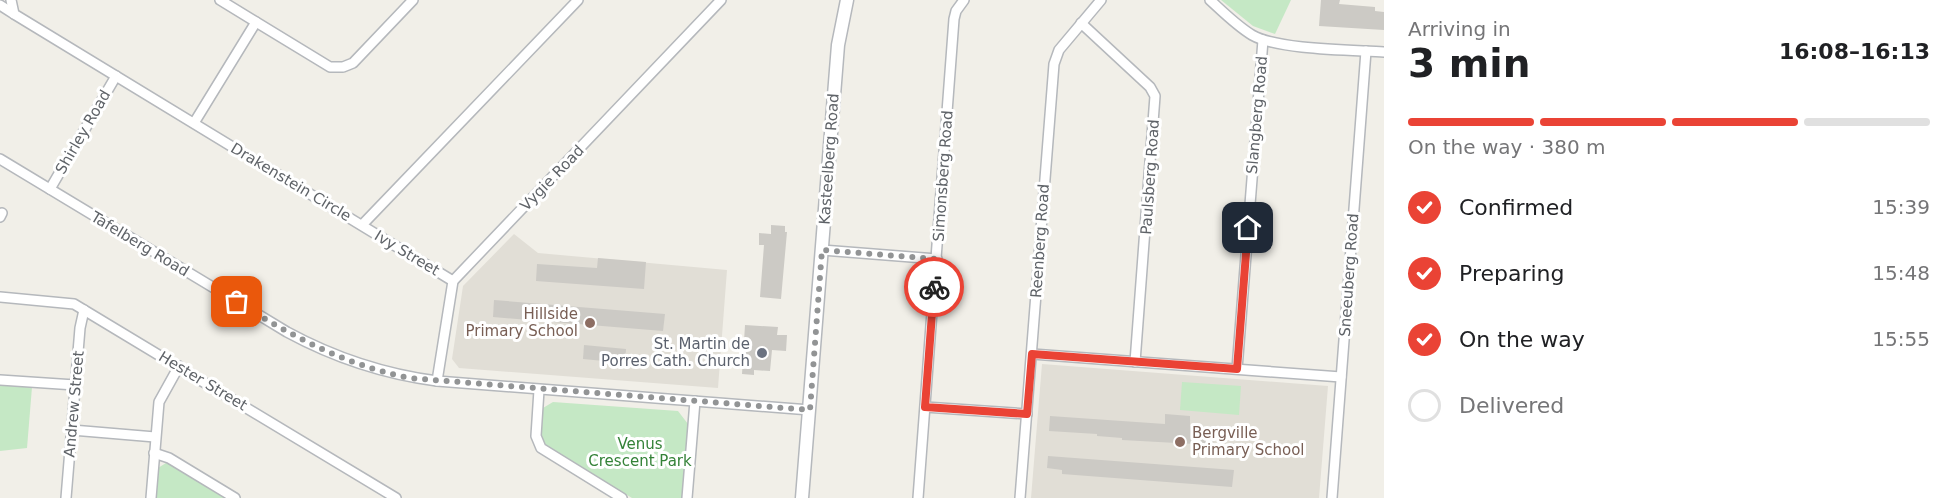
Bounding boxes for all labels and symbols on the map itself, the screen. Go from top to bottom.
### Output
street label: Slangberg Road [1243,55,1271,175]
street label: Shirley Road [52,87,114,177]
street label: Kasteelberg Road [815,93,843,225]
street label: Simonsberg Road [929,110,957,242]
street label: Paulsberg Road [1137,119,1163,235]
street label: Drakenstein Circle [228,139,354,225]
street label: Vygie Road [516,142,588,214]
street label: Reenberg Road [1027,183,1053,299]
pin [1222,202,1273,253]
street label: Tafelberg Road [87,207,192,280]
street label: Sneeuberg Road [1336,213,1362,337]
street label: Ivy Street [371,227,443,279]
courier [904,257,964,317]
pin [211,276,262,327]
place label: Hillside Primary School [465,305,578,340]
marker: Hillside Primary School [583,316,597,330]
place label: St. Martin de Porres Cath. Church [601,335,750,370]
marker: St. Martin de Porres Cath. Church [755,346,769,360]
street label: Hester Street [156,348,251,415]
street label: Andrew Street [60,350,88,458]
place label: Bergville Primary School [1192,424,1305,459]
park label: Venus Crescent Park [588,435,692,470]
marker: Bergville Primary School [1173,435,1187,449]

